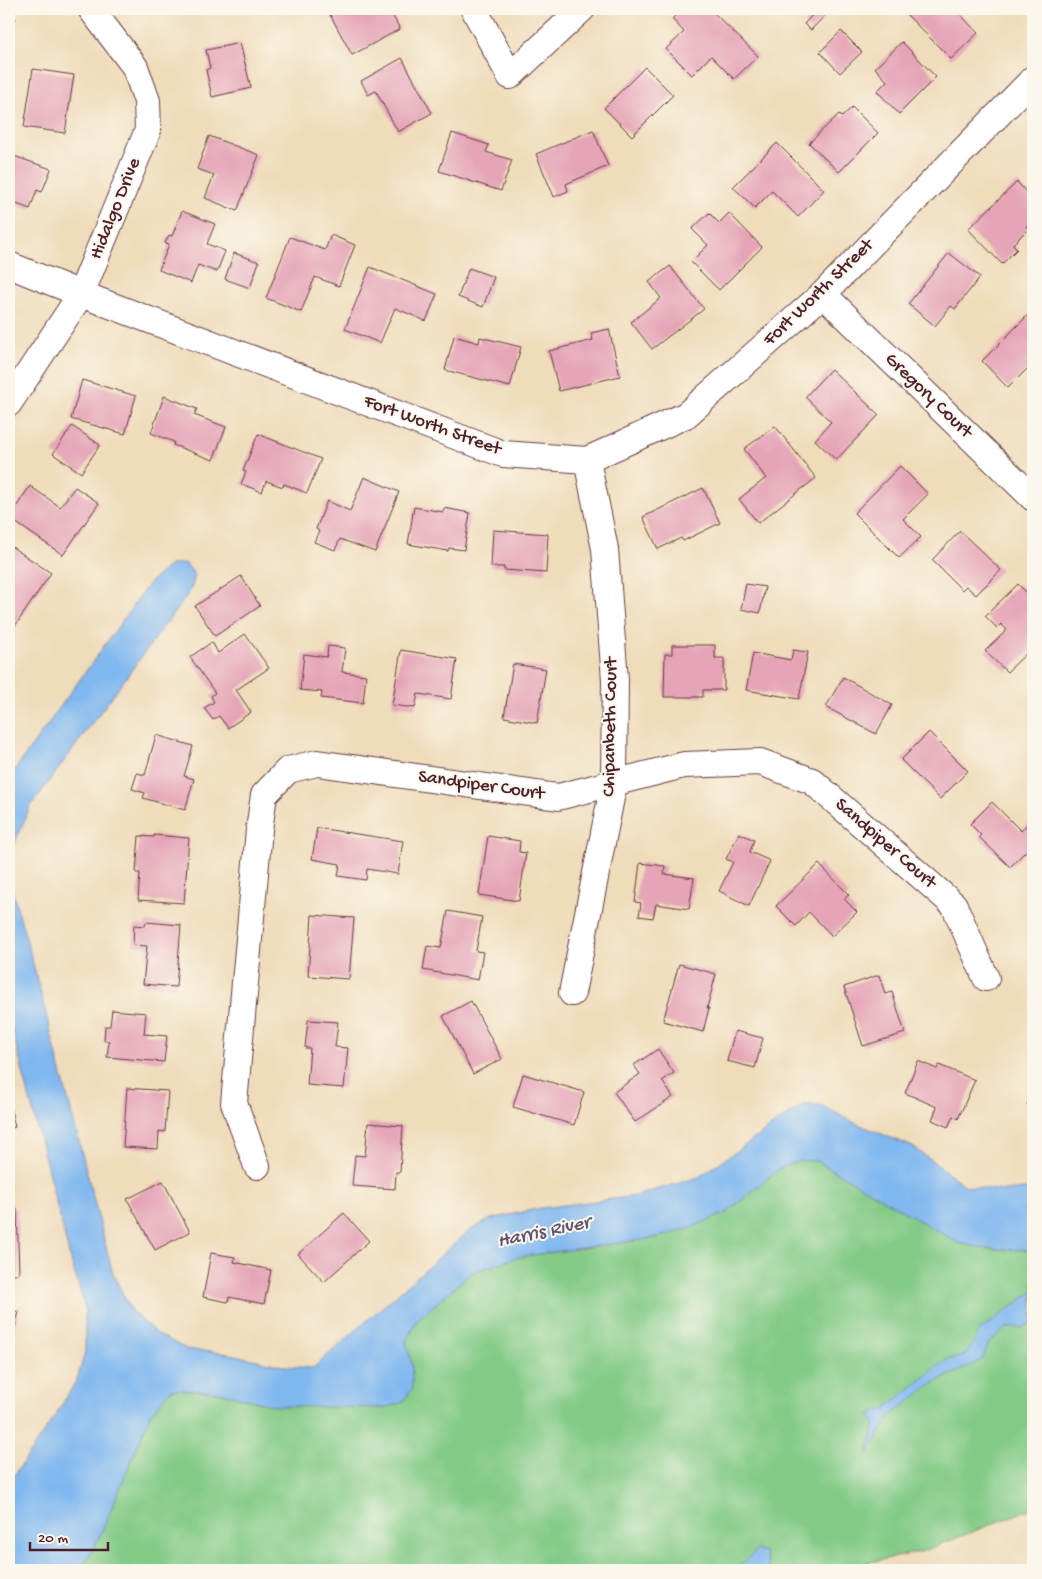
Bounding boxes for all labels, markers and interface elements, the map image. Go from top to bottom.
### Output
street label: Hidalgo Drive [85,155,147,263]
street label: Fort Worth Street [758,233,881,352]
street label: Gregory Court [879,348,978,445]
street label: Fort Worth Street [359,390,506,462]
street label: Chipanbeth Court [598,655,624,797]
street label: Sandpiper Court [417,766,548,807]
street label: Sandpiper Court [830,794,942,896]
water label: Harris River [496,1211,596,1254]
scale bar [30,1519,108,1551]
text: 20 m [38,1530,68,1548]

